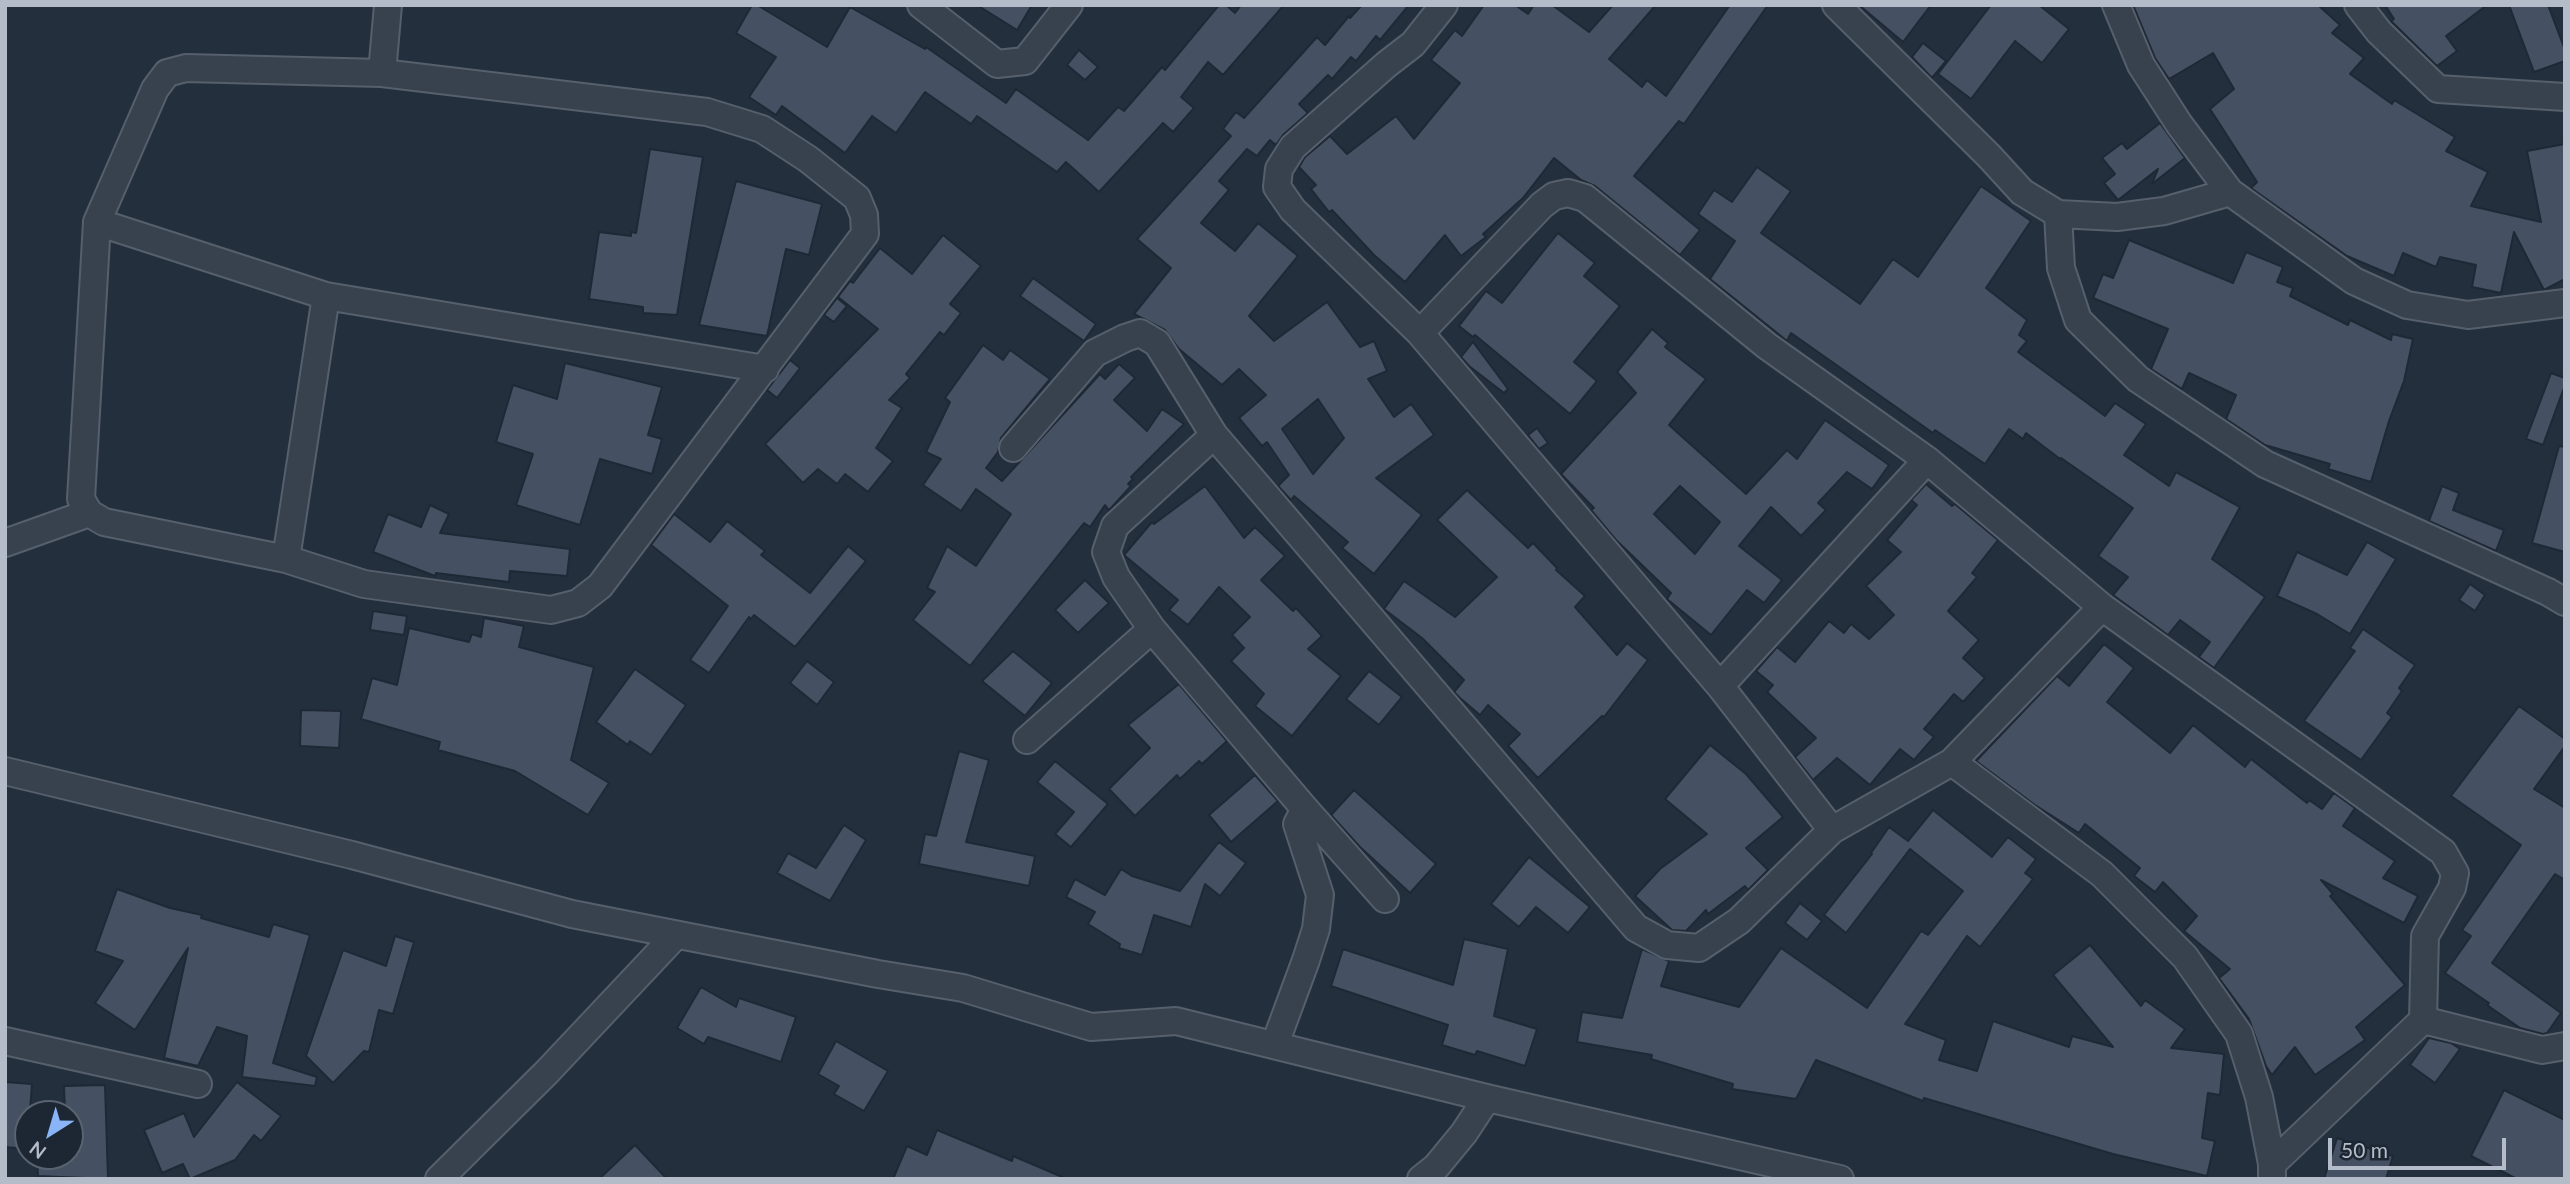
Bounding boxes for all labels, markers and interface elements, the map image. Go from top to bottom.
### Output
north arrow [14,1100,84,1170]
scale bar [2332,1124,2510,1168]
text: N [25,1137,50,1164]
text: 50 m [2341,1137,2388,1162]

